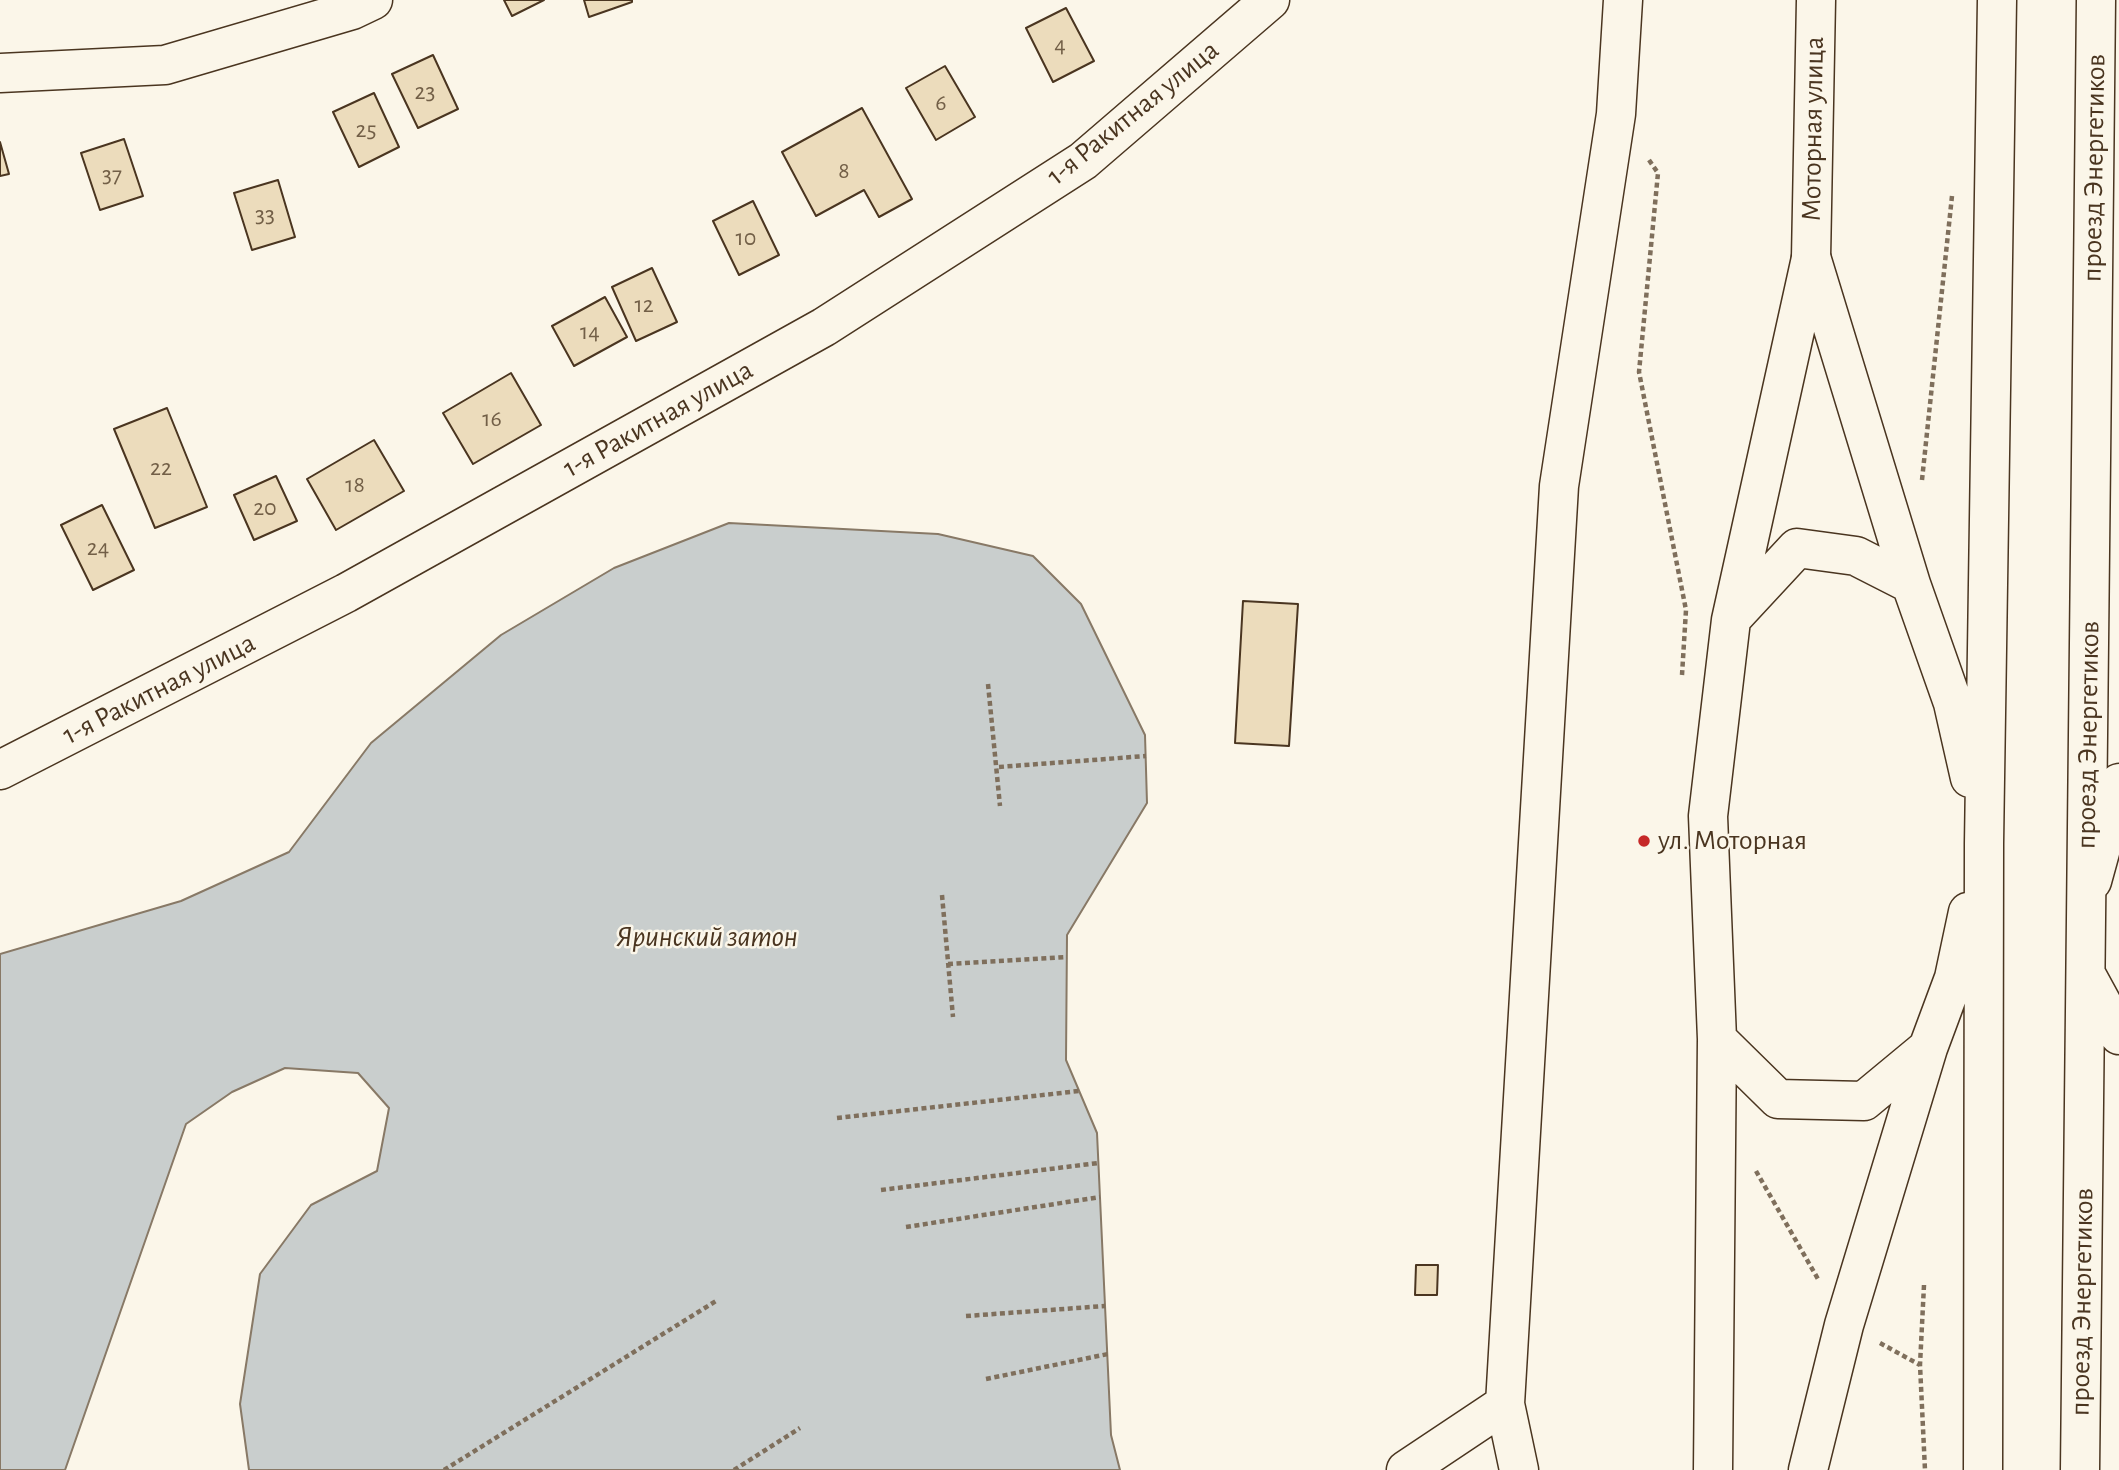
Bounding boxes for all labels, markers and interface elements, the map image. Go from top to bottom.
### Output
house number: 4 [1054,31,1066,59]
street label: 1-я Ракитная улица [1040,33,1226,193]
street label: Моторная улица [1795,36,1831,222]
street label: проезд Энергетиков [2075,53,2113,283]
house number: 23 [415,78,435,106]
house number: 6 [935,89,947,117]
house number: 25 [356,116,376,144]
house number: 8 [838,157,850,185]
house number: 37 [102,161,122,189]
house number: 33 [255,201,275,229]
house number: 10 [736,224,756,252]
house number: 12 [634,291,654,319]
house number: 14 [580,318,600,346]
street label: 1-я Ракитная улица [557,353,759,485]
house number: 16 [482,405,502,433]
house number: 22 [150,454,172,482]
house number: 18 [345,471,365,499]
house number: 20 [253,494,277,522]
house number: 24 [87,534,109,562]
street label: проезд Энергетиков [2069,620,2107,850]
street label: 1-я Ракитная улица [57,626,261,752]
place label: ул. Моторная [1658,824,1807,858]
marker: ул. Моторная [1636,833,1652,849]
water label: Яринский затон [616,919,798,955]
street label: проезд Энергетиков [2063,1187,2101,1417]

